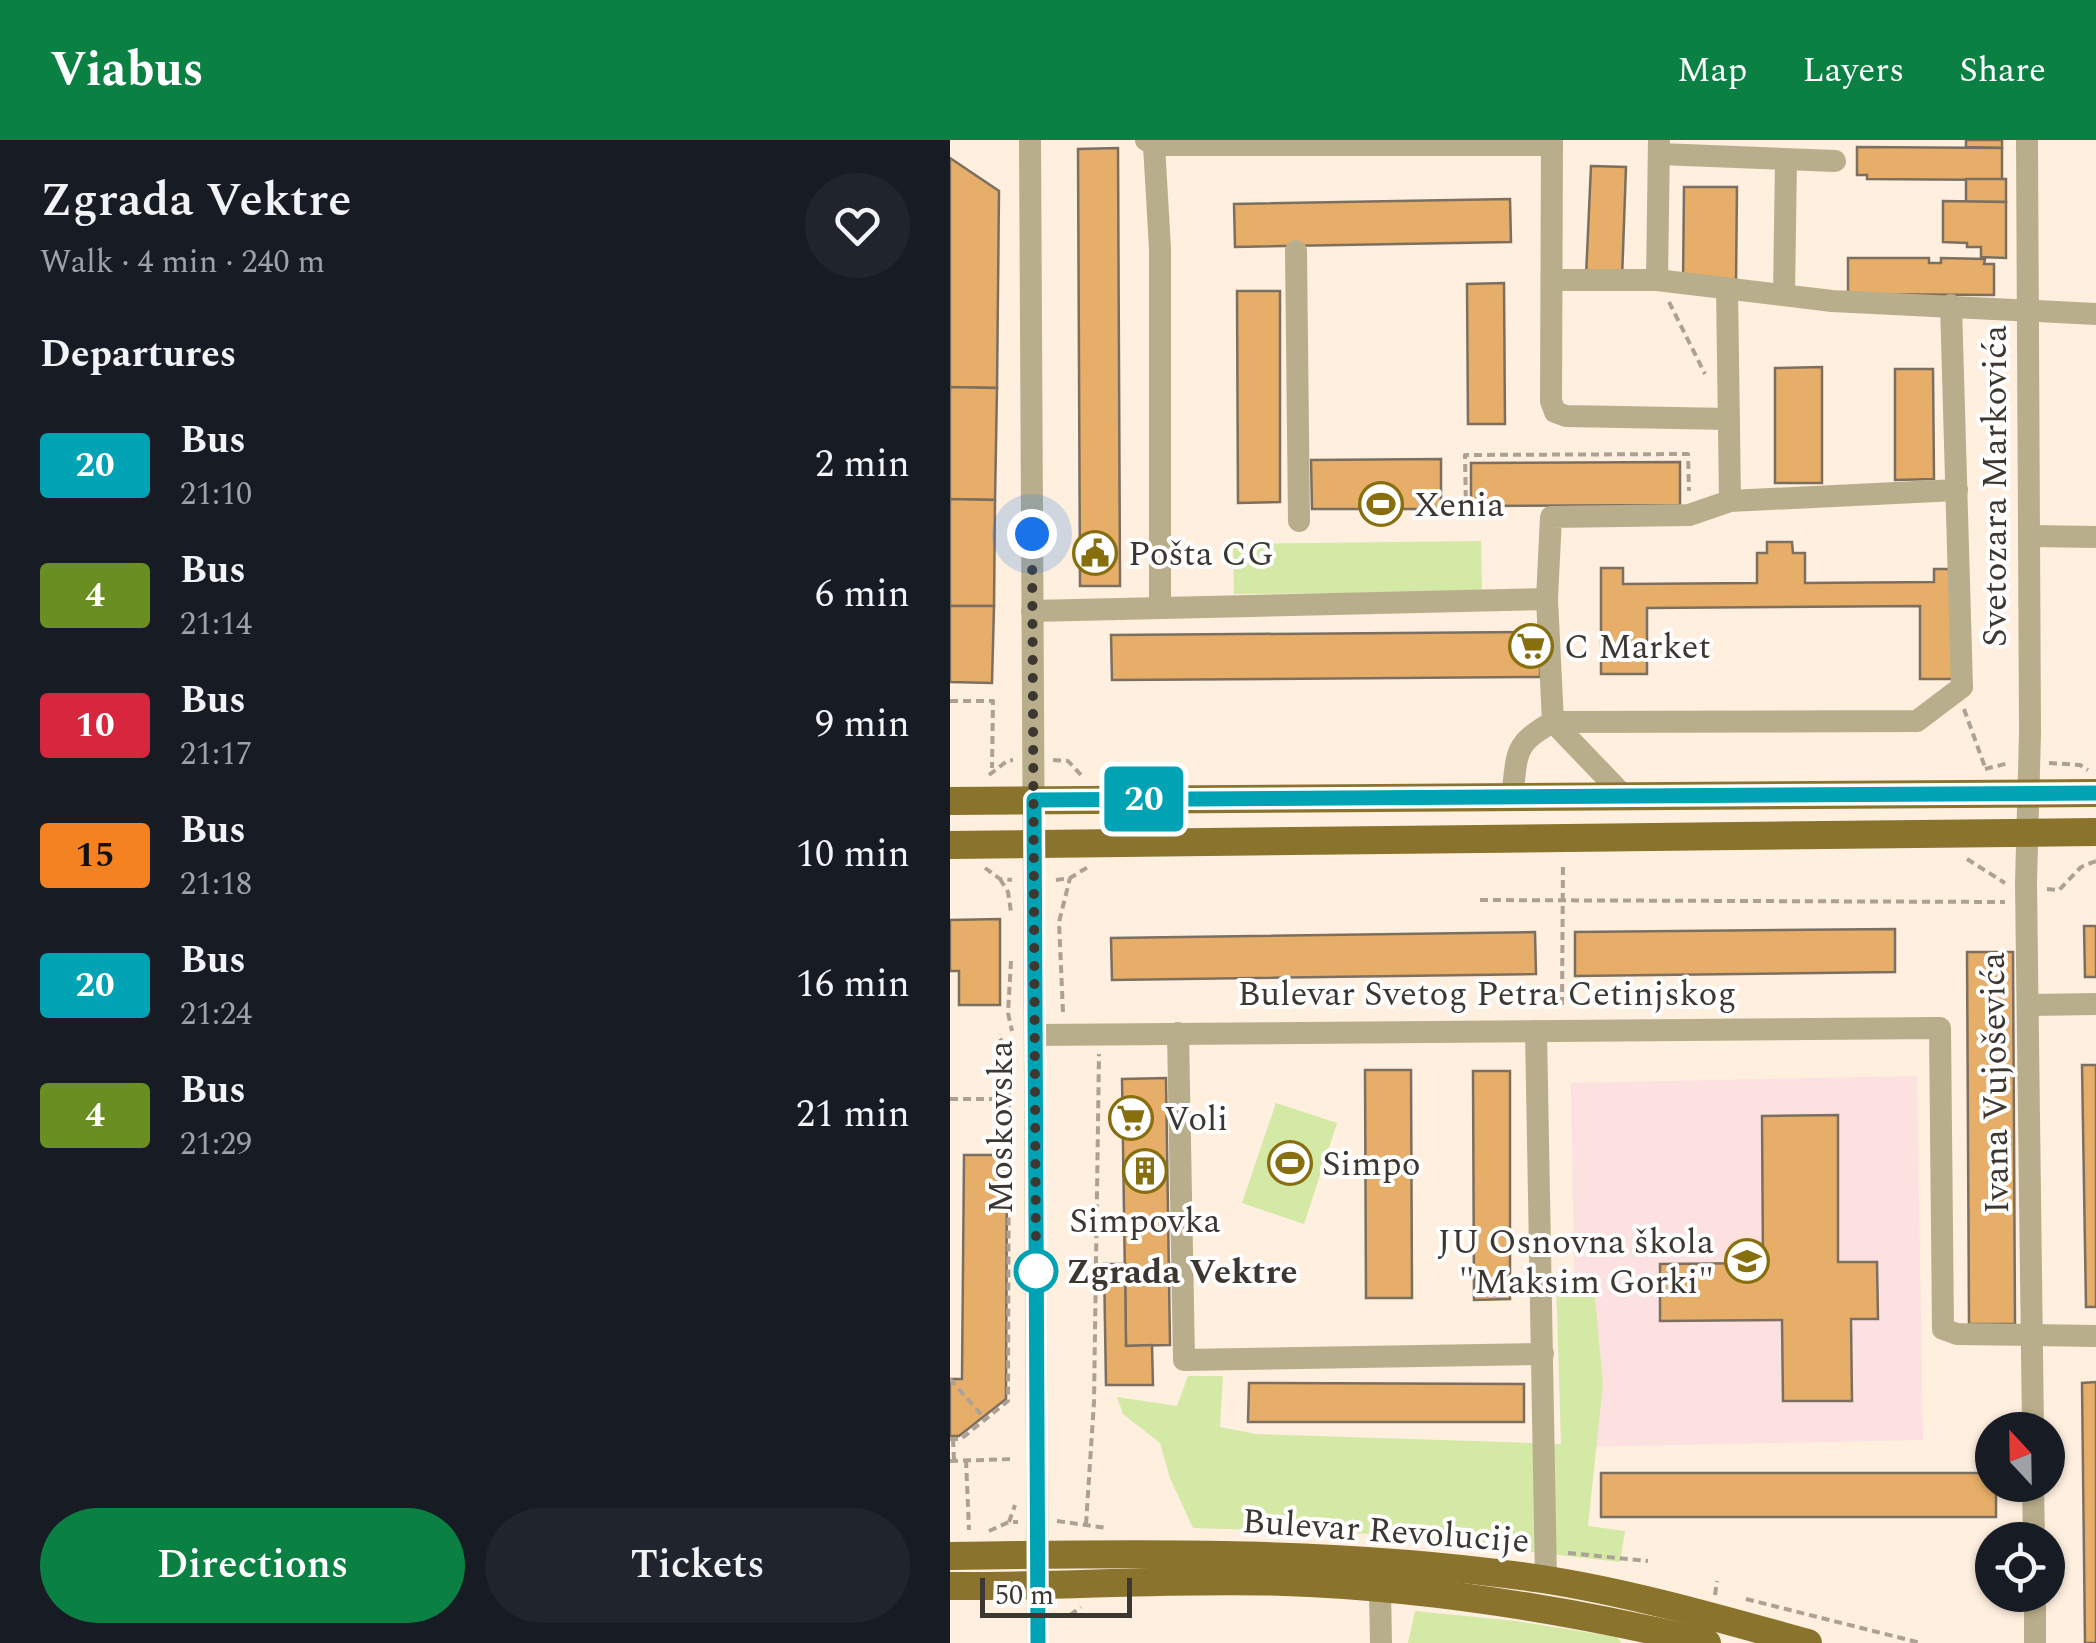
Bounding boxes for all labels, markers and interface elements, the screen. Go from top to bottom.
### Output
text: Viabus [50,34,204,107]
text: Map [1677,44,1747,97]
text: Layers [1802,44,1904,97]
text: Share [1959,44,2046,97]
text: Zgrada Vektre [40,164,352,237]
button: heart [805,173,910,278]
text: Walk · 4 min · 240 m [40,238,325,287]
street label: Svetozara Markovića [1969,325,2022,647]
text: Departures [40,326,236,384]
text: Bus [180,412,246,470]
text: 2 min [815,436,910,494]
text: 20 [75,439,115,492]
text: 21:10 [180,470,252,519]
place label: Xenia [1414,479,1504,532]
sports icon: Xenia [1358,481,1404,527]
your location [1007,509,1057,559]
place label: Pošta CG [1128,528,1274,581]
public building icon: Pošta CG [1072,530,1118,576]
text: Bus [180,542,246,600]
text: 6 min [815,566,910,624]
text: 4 [85,569,105,622]
text: 21:14 [180,600,252,649]
place label: C Market [1564,621,1711,674]
supermarket icon: C Market [1508,623,1554,669]
text: Bus [180,672,246,730]
text: 9 min [815,696,910,754]
text: 10 [75,699,115,752]
text: 21:17 [180,730,252,779]
line badge: 20 [1099,766,1189,832]
text: 20 [1124,773,1164,826]
text: Bus [180,802,246,860]
text: 10 min [796,826,910,884]
text: 15 [75,829,115,882]
text: 21:18 [180,860,252,909]
text: Bus [180,932,246,990]
street label: Ivana Vujoševića [1967,952,2024,1214]
text: 16 min [796,956,910,1014]
text: 20 [75,959,115,1012]
street label: Bulevar Svetog Petra Cetinjskog [1238,968,1736,1021]
text: 21:24 [180,990,252,1039]
street label: Moskovska [975,1040,1028,1214]
text: Bus [180,1062,246,1120]
text: 21 min [796,1086,910,1144]
text: 4 [85,1089,105,1142]
place label: Voli [1164,1093,1228,1146]
supermarket icon: Voli [1108,1095,1154,1141]
text: 21:29 [180,1120,252,1169]
place label: Simpo [1322,1138,1421,1191]
sports icon: Simpo [1267,1140,1313,1186]
building icon: Simpovka [1122,1148,1168,1194]
place label: Simpovka [1069,1195,1221,1248]
place label: JU Osnovna škola "Maksim Gorki" [1438,1216,1714,1309]
school or university icon: JU Osnovna škola "Maksim Gorki" [1724,1238,1770,1284]
place label: Zgrada Vektre [1066,1246,1298,1299]
marker: Zgrada Vektre [1015,1250,1057,1292]
north arrow [1975,1412,2065,1502]
map controls [1975,1412,2065,1612]
street label: Bulevar Revolucije [1240,1495,1531,1568]
button: Directions [40,1508,465,1623]
button: Tickets [485,1508,910,1623]
button: locate [1975,1522,2065,1612]
scale bar [980,1573,1132,1618]
text: 50 m [995,1574,1054,1617]

